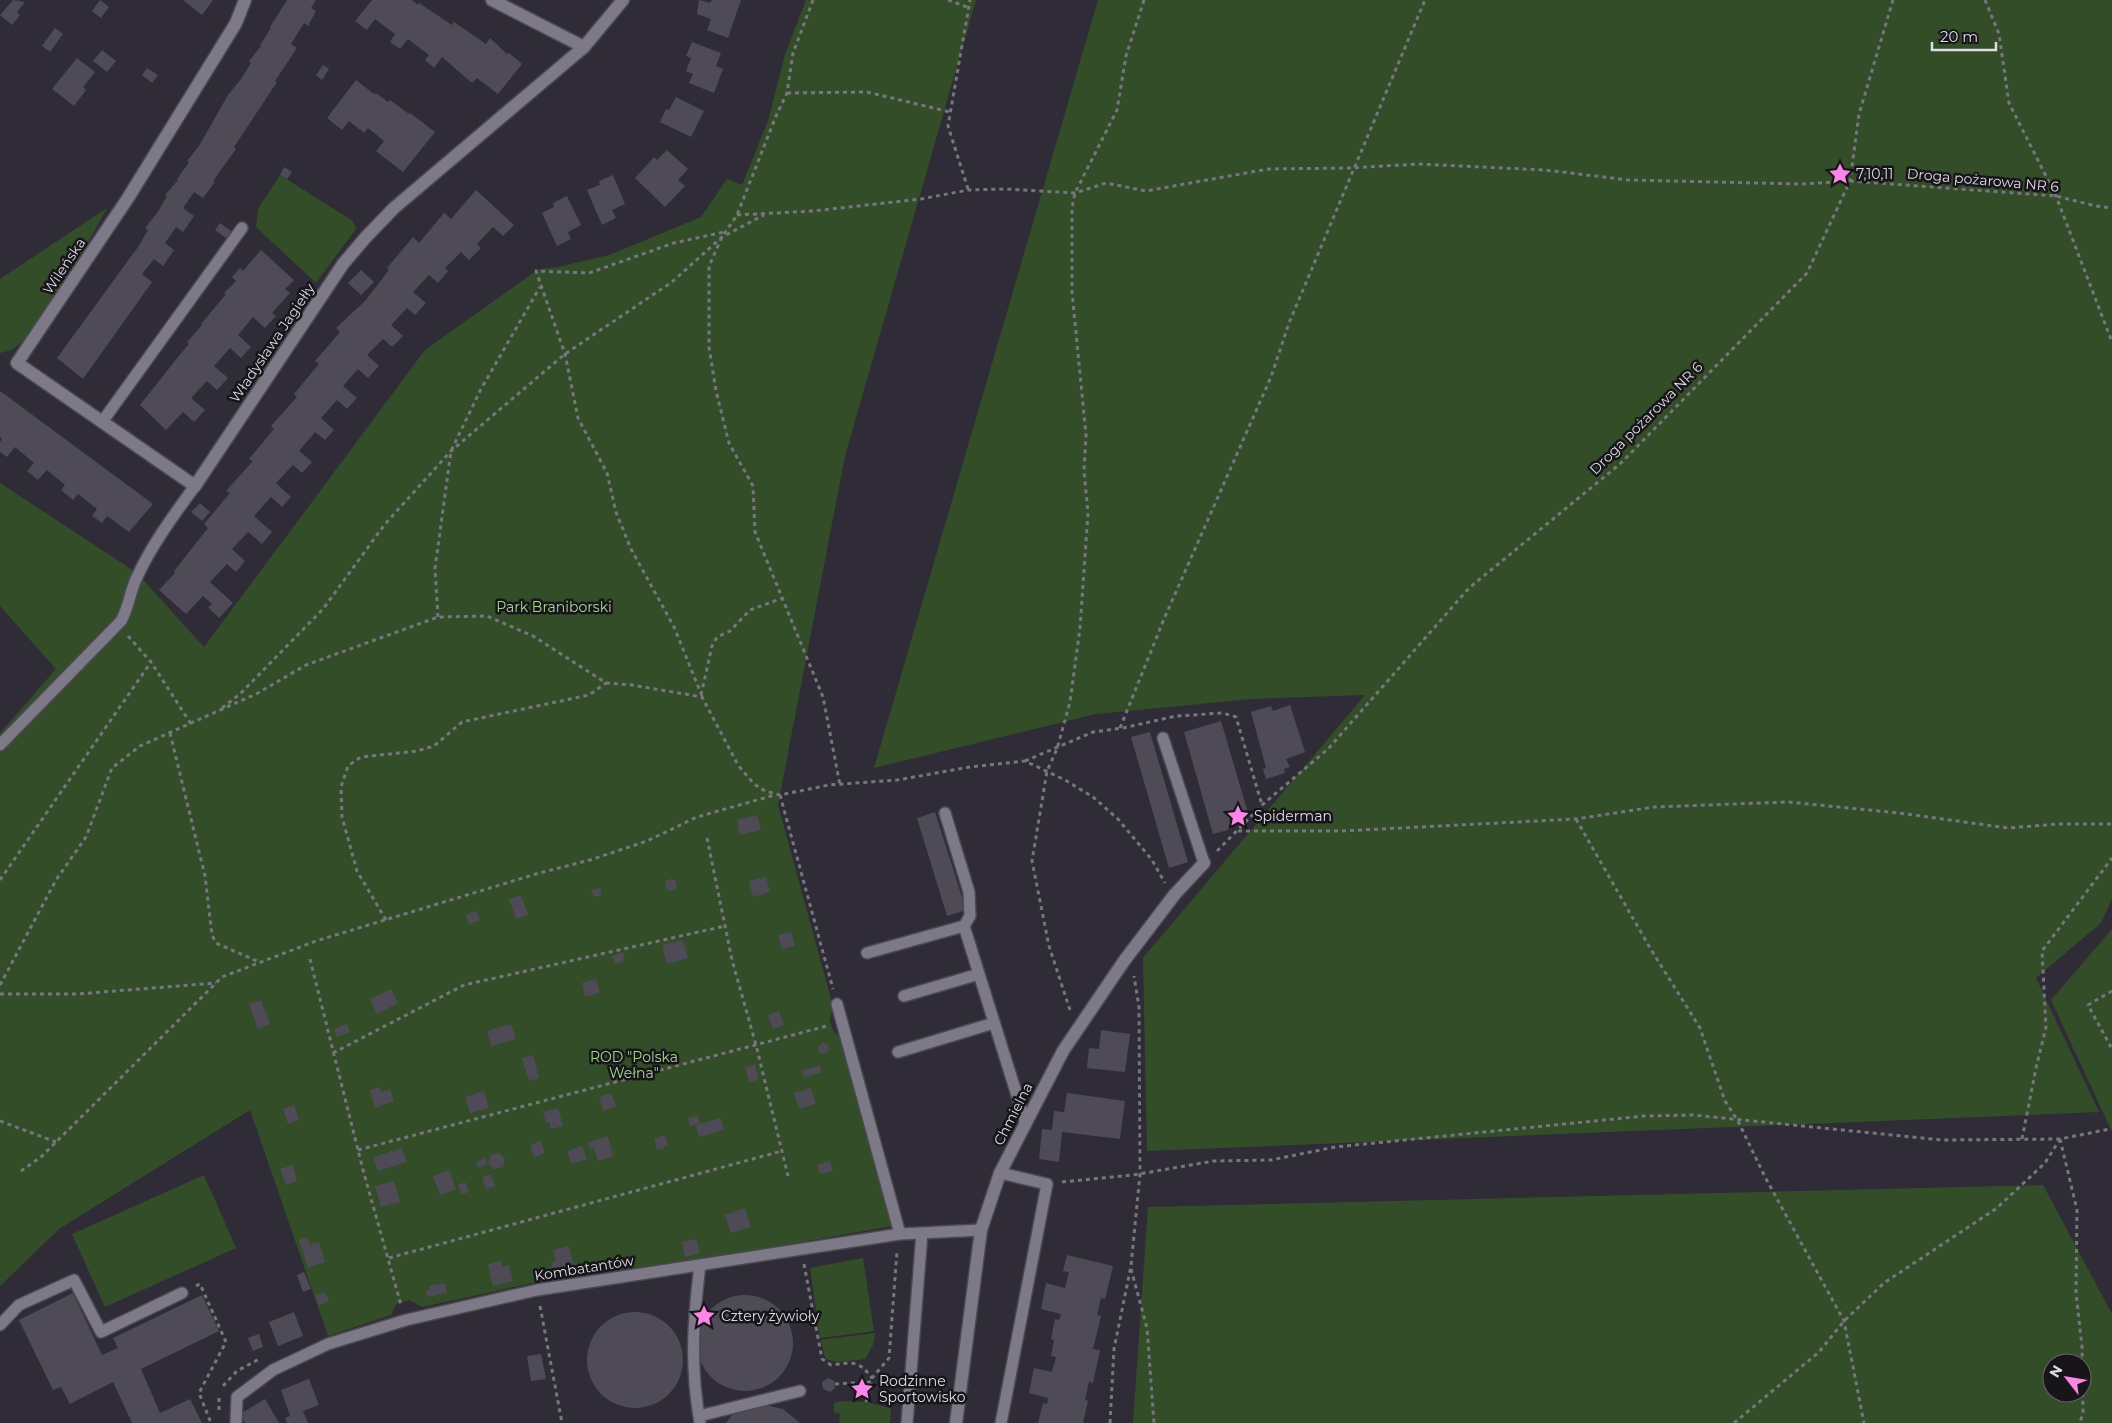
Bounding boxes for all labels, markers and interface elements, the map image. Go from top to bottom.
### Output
scale bar [1932,20,1996,52]
text: 20 m [1940,27,1978,46]
place icon: 7,10,11 [1827,161,1853,187]
street label: Droga pożarowa NR 6 [1906,164,2060,196]
place label: 7,10,11 [1856,165,1893,183]
street label: Wileńska [39,234,89,298]
street label: Władysława Jagiełły [225,280,319,406]
street label: Droga pożarowa NR 6 [1586,357,1707,478]
park label: Park Braniborski [496,598,612,616]
place icon: Spiderman [1225,803,1251,829]
place label: Spiderman [1254,807,1332,825]
park label: ROD "Polska Wełna" [590,1048,678,1082]
street label: Chmielna [990,1080,1036,1148]
street label: Kombatantów [533,1251,636,1285]
place icon: Cztery żywioły [691,1303,717,1329]
place label: Cztery żywioły [721,1307,820,1325]
north arrow [2042,1353,2092,1403]
text: N [2045,1362,2066,1381]
place label: Rodzinne Sportowisko [879,1372,966,1406]
place icon: Rodzinne Sportowisko [849,1376,875,1402]

